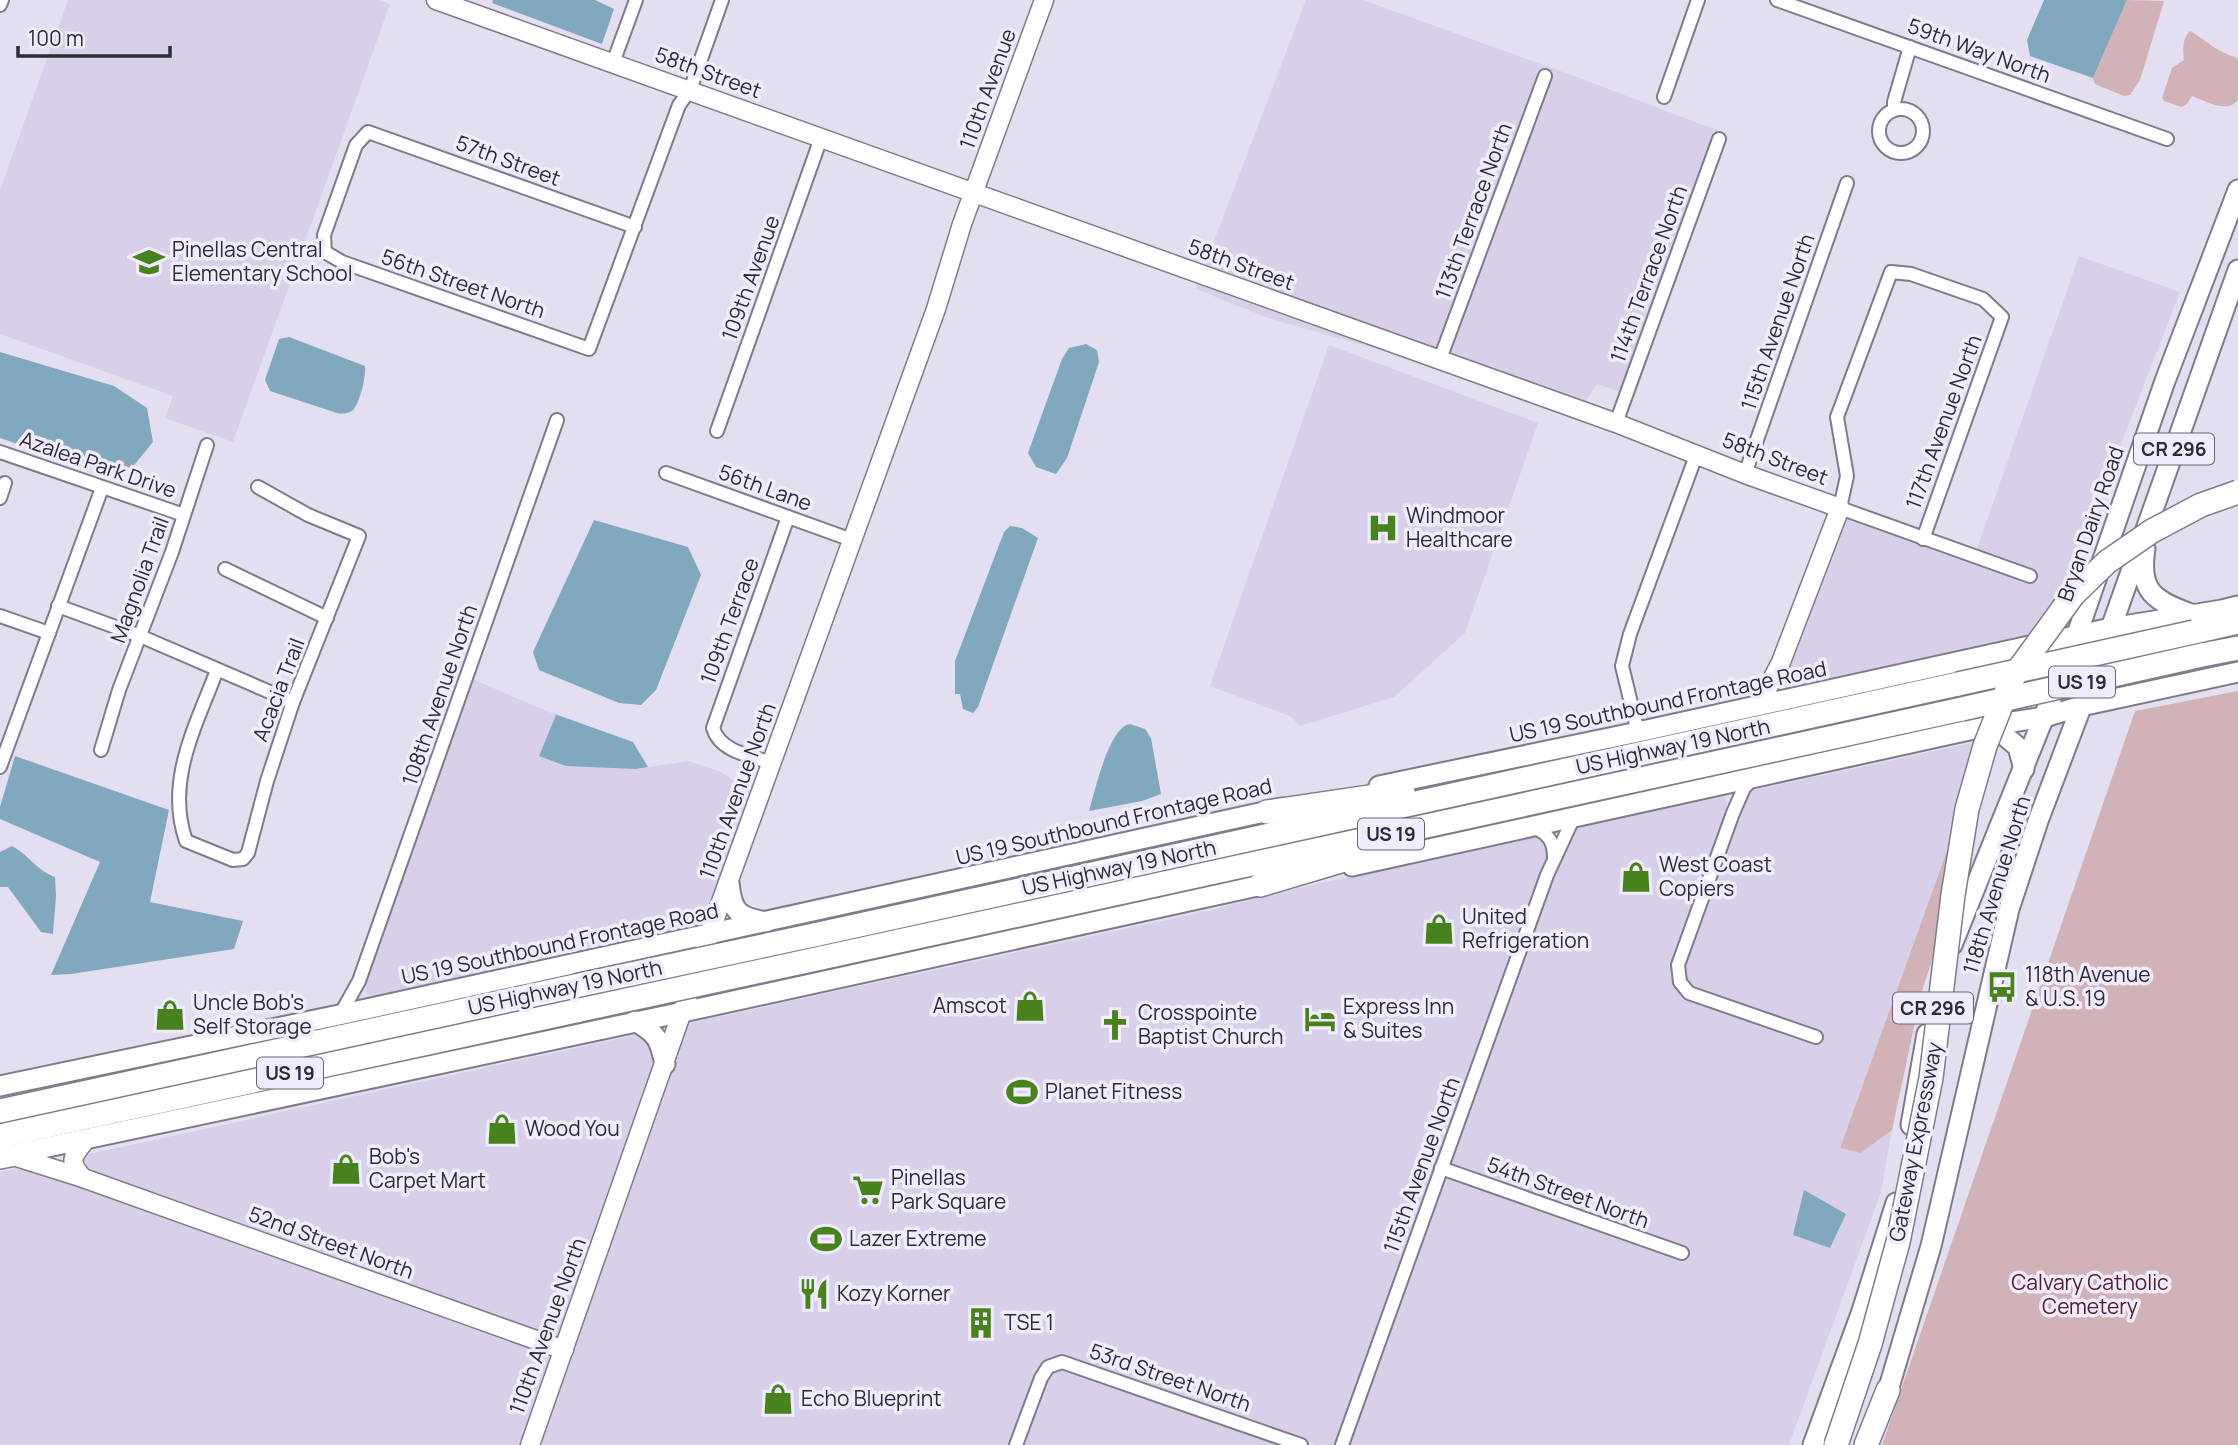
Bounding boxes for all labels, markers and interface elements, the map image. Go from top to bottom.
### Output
street label: 59th Way North [1904,11,2055,89]
scale bar [18,14,170,58]
text: 100 m [28,24,84,52]
street label: 110th Avenue [952,25,1022,153]
street label: 58th Street [651,40,765,104]
street label: 113th Terrace North [1428,119,1518,303]
street label: 57th Street [452,128,565,192]
street label: 114th Terrace North [1603,181,1693,366]
street label: 109th Avenue [714,211,786,344]
street label: 115th Avenue North [1734,230,1820,414]
street label: 58th Street [1184,232,1298,296]
place label: Pinellas Central Elementary School [172,235,353,287]
street label: 56th Street North [378,242,549,324]
school or university icon: Pinellas Central Elementary School [132,245,166,279]
street label: 117th Avenue North [1899,331,1988,513]
street label: Azalea Park Drive [17,424,180,504]
street label: 58th Street [1718,425,1832,491]
road number: CR 296 [2134,433,2214,464]
street label: Bryan Dairy Road [2050,442,2130,605]
street label: 56th Lane [715,457,816,517]
place label: Windmoor Healthcare [1406,501,1513,553]
hospital icon: Windmoor Healthcare [1366,511,1400,545]
street label: Magnolia Trail [103,513,175,647]
street label: 109th Terrace [693,554,765,688]
street label: 108th Avenue North [395,600,483,789]
street label: Acacia Trail [246,634,311,745]
street label: US 19 Southbound Frontage Road [1507,654,1829,748]
road number: US 19 [2049,666,2115,698]
street label: 110th Avenue North [692,699,782,883]
street label: US Highway 19 North [1573,712,1773,780]
street label: US 19 Southbound Frontage Road [953,771,1274,871]
street label: 118th Avenue North [1956,792,2036,977]
road number: US 19 [1358,818,1424,849]
street label: US Highway 19 North [1019,833,1219,901]
place label: West Coast Copiers [1659,850,1772,902]
shop icon: West Coast Copiers [1619,860,1653,894]
street label: US 19 Southbound Frontage Road [399,896,721,990]
place label: United Refrigeration [1462,902,1589,954]
shop icon: United Refrigeration [1422,912,1456,946]
street label: US Highway 19 North [465,953,665,1021]
place label: 118th Avenue & U.S. 19 [2025,960,2151,1012]
bus stop icon: 118th Avenue & U.S. 19 [1985,970,2019,1004]
place label: Uncle Bob's Self Storage [193,988,312,1040]
shop icon: Amscot [1013,989,1047,1023]
place label: Amscot [933,991,1007,1019]
place label: Express Inn & Suites [1343,992,1454,1044]
road number: CR 296 [1893,992,1973,1024]
shop icon: Uncle Bob's Self Storage [153,998,187,1032]
place label: Crosspointe Baptist Church [1138,998,1283,1050]
hotel icon: Express Inn & Suites [1303,1002,1337,1036]
church icon: Crosspointe Baptist Church [1098,1008,1132,1042]
street label: Gateway Expressway [1882,1040,1948,1244]
road number: US 19 [257,1058,323,1088]
street label: 115th Avenue North [1376,1073,1466,1256]
sports icon: Planet Fitness [1005,1075,1039,1109]
place label: Planet Fitness [1045,1077,1182,1105]
shop icon: Wood You [485,1112,519,1146]
place label: Wood You [525,1114,620,1142]
place label: Bob's Carpet Mart [369,1142,486,1194]
street label: 54th Street North [1483,1150,1653,1234]
shop icon: Bob's Carpet Mart [329,1152,363,1186]
place label: Pinellas Park Square [891,1163,1006,1215]
supermarket icon: Pinellas Park Square [851,1173,885,1207]
street label: 52nd Street North [245,1199,418,1285]
sports icon: Lazer Extreme [809,1222,843,1256]
place label: Lazer Extreme [849,1224,987,1252]
street label: 110th Avenue North [502,1234,592,1418]
park label: Calvary Catholic Cemetery [2011,1268,2169,1320]
restaurant icon: Kozy Korner [797,1277,831,1311]
place label: Kozy Korner [837,1279,951,1307]
building icon: TSE 1 [964,1306,998,1340]
place label: TSE 1 [1004,1308,1054,1336]
street label: 53rd Street North [1086,1336,1255,1418]
shop icon: Echo Blueprint [761,1382,795,1416]
place label: Echo Blueprint [801,1384,942,1412]

